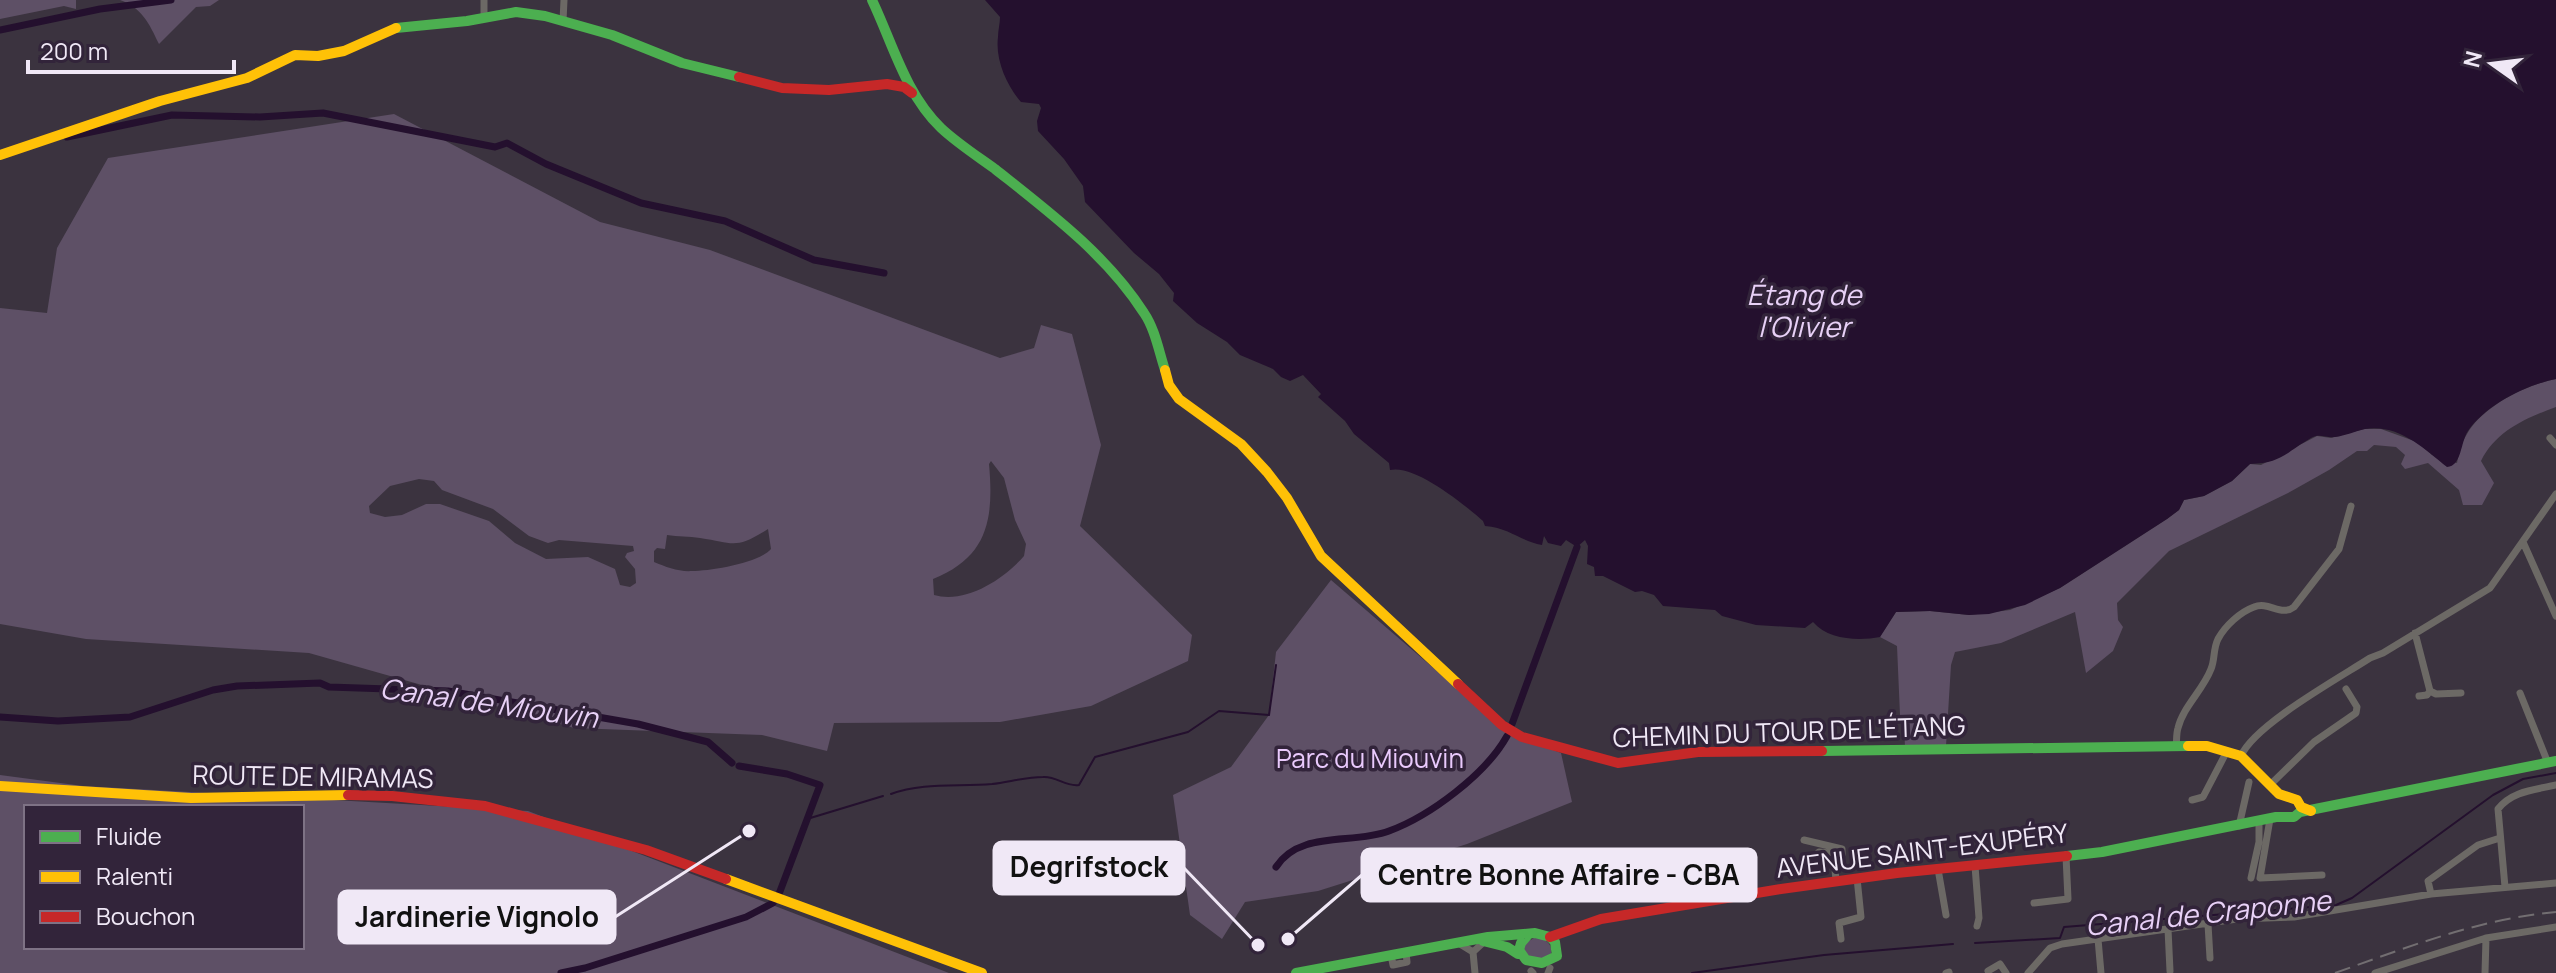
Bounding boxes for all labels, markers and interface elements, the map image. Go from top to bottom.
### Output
scale bar [28,24,234,74]
north arrow [2452,24,2532,104]
text: 200 m [40,34,108,67]
text: N [2456,48,2489,70]
water label: Étang de l'Olivier [1747,275,1863,345]
water label: Canal de Miouvin [378,668,602,736]
street label: CHEMIN DU TOUR DE L'ÉTANG [1612,707,1966,755]
park label: Parc du Miouvin [1276,740,1464,776]
street label: ROUTE DE MIRAMAS [192,756,434,796]
legend [24,805,304,949]
street label: AVENUE SAINT-EXUPÉRY [1774,814,2070,886]
text: Fluide [96,819,162,852]
callout: Degrifstock [994,842,1184,894]
text: Degrifstock [1010,847,1169,885]
callout: Centre Bonne Affaire - CBA [1362,849,1756,901]
text: Centre Bonne Affaire - CBA [1378,855,1740,893]
text: Ralenti [96,859,173,892]
water label: Canal de Craponne [2083,880,2334,944]
callout: Jardinerie Vignolo [339,891,615,943]
text: Jardinerie Vignolo [355,897,599,935]
text: Bouchon [96,899,195,932]

